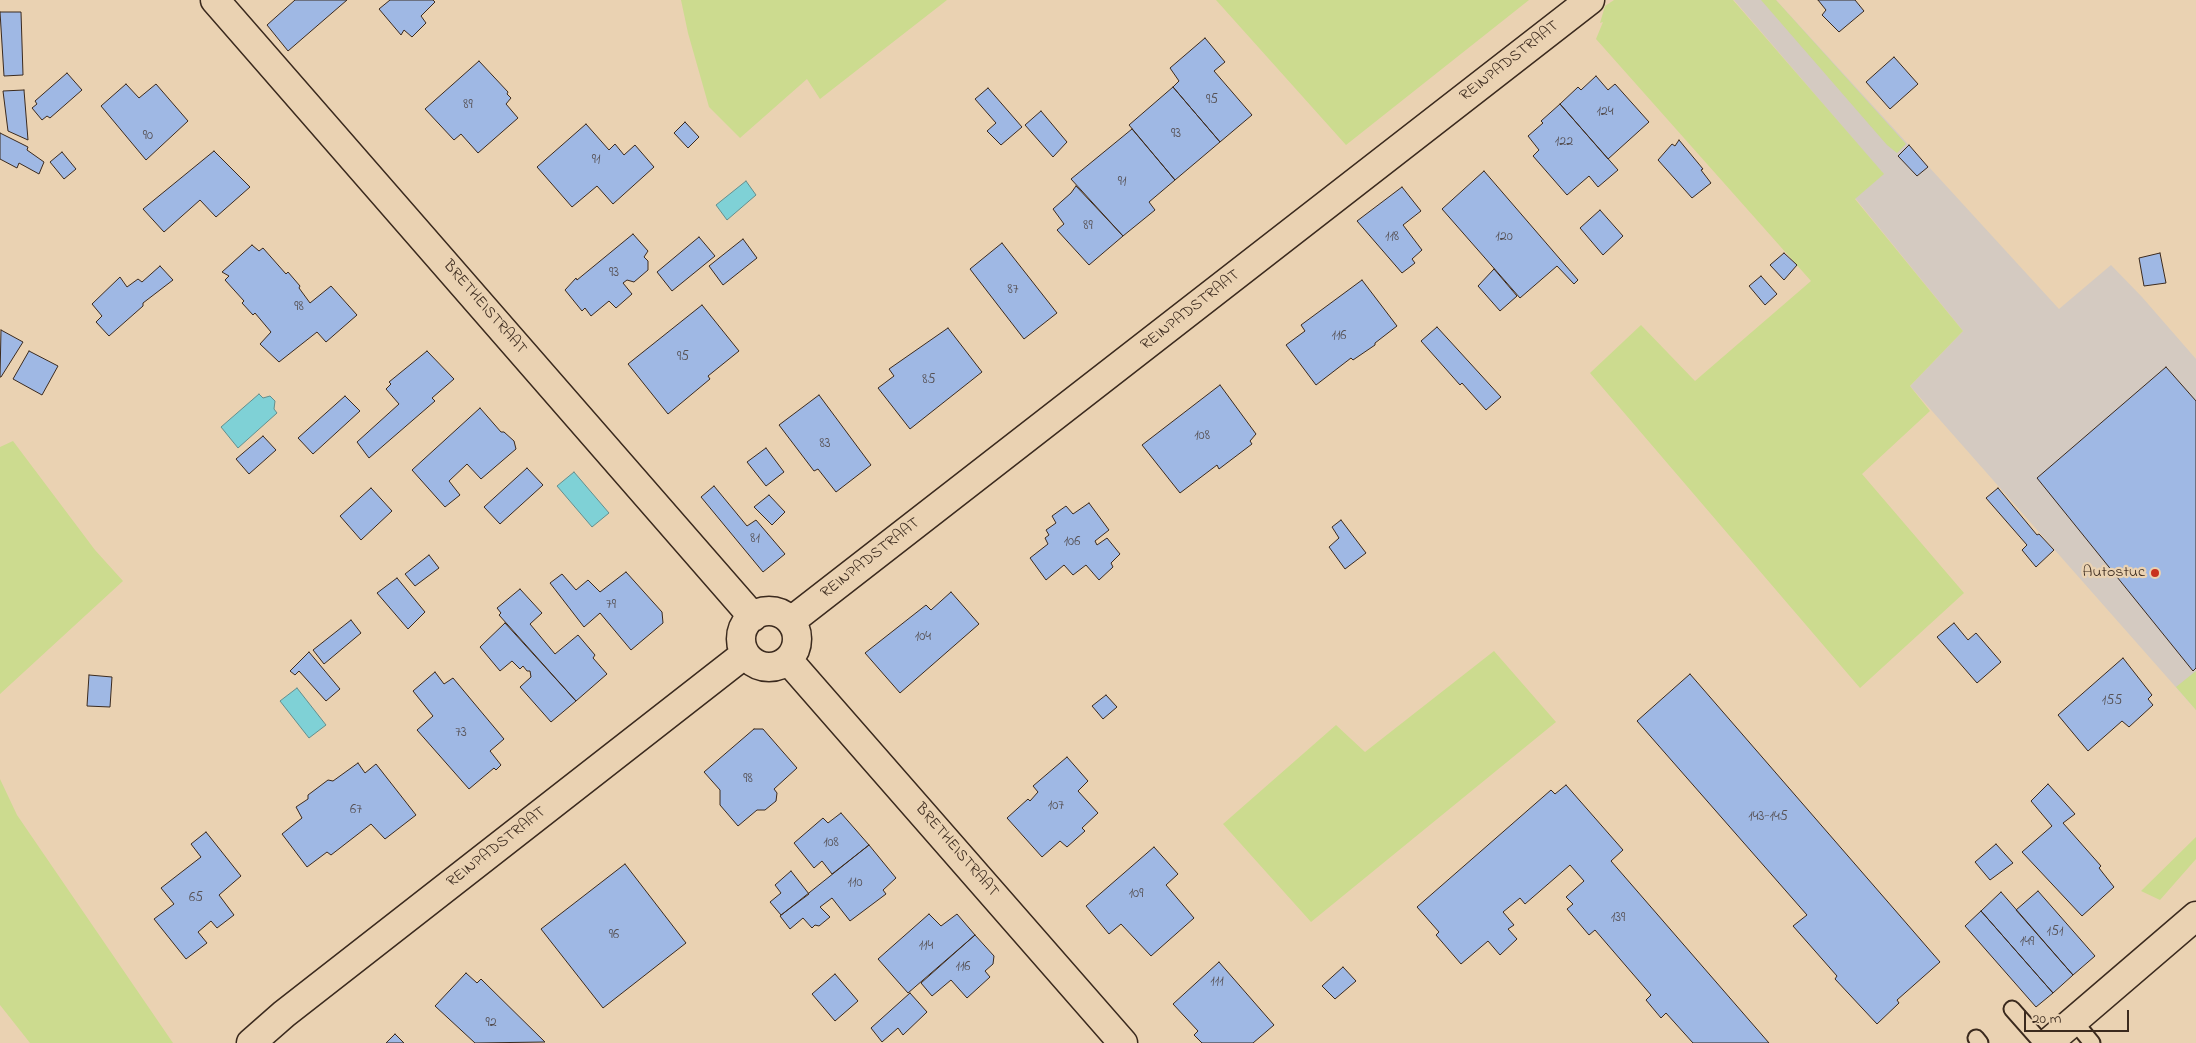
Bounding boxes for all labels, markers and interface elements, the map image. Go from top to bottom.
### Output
street label: REINPADSTRAAT [1457,17,1563,107]
house number: 95 [1206,93,1218,109]
house number: 89 [463,98,473,114]
house number: 124 [1596,105,1614,121]
house number: 93 [1171,127,1181,143]
house number: 90 [143,129,153,145]
house number: 122 [1555,135,1573,151]
house number: 91 [592,153,600,169]
house number: 91 [1118,175,1126,191]
house number: 89 [1083,219,1093,235]
house number: 118 [1385,230,1399,246]
house number: 120 [1495,230,1513,246]
street label: BRETHEISTRAAT [438,257,530,359]
house number: 93 [609,266,619,282]
street label: REINPADSTRAAT [1138,266,1244,356]
house number: 87 [1007,283,1019,299]
house number: 98 [294,300,304,316]
house number: 116 [1331,329,1347,345]
house number: 95 [677,350,689,366]
house number: 85 [922,373,936,389]
house number: 108 [1194,429,1210,445]
house number: 83 [819,437,831,453]
street label: REINPADSTRAAT [818,514,924,604]
house number: 81 [750,532,760,548]
house number: 106 [1064,535,1080,551]
place label: Autostuc [2083,563,2145,583]
marker: Autostuc [2149,567,2161,579]
house number: 79 [606,598,616,614]
house number: 104 [915,630,931,646]
house number: 155 [2102,694,2122,710]
house number: 73 [455,726,467,742]
house number: 98 [743,772,753,788]
house number: 107 [1048,799,1064,815]
street label: BRETHEISTRAAT [910,800,1002,902]
house number: 67 [350,803,362,819]
street label: REINPADSTRAAT [444,803,550,893]
house number: 143-145 [1748,810,1788,826]
house number: 108 [823,836,839,852]
house number: 110 [848,876,862,892]
house number: 109 [1129,887,1143,903]
house number: 65 [189,891,203,907]
house number: 139 [1611,911,1625,927]
house number: 151 [2047,925,2063,941]
house number: 96 [609,928,619,944]
house number: 149 [2020,935,2034,951]
house number: 114 [919,939,933,955]
house number: 116 [955,960,971,976]
house number: 111 [1210,975,1224,991]
scale bar [2026,1000,2131,1032]
text: 20 m [2032,1008,2061,1030]
house number: 92 [485,1016,497,1032]

